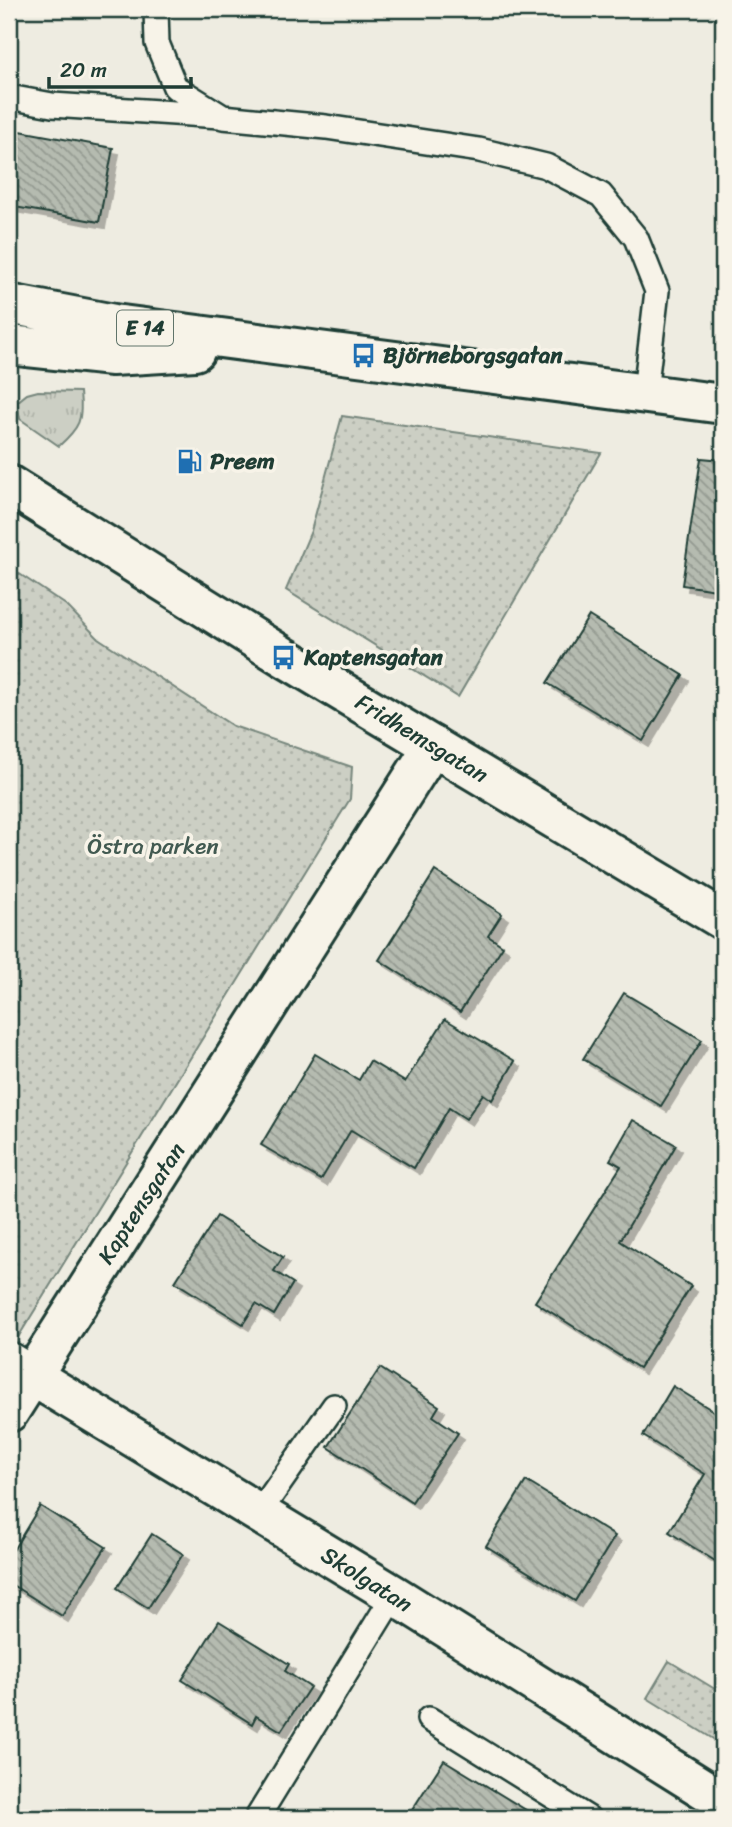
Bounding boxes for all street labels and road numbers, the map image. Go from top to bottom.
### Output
road number: E 14 [117,310,173,346]
street label: Fridhemsgatan [347,682,496,795]
street label: Kaptensgatan [86,1134,196,1273]
street label: Skolgatan [313,1535,421,1624]

